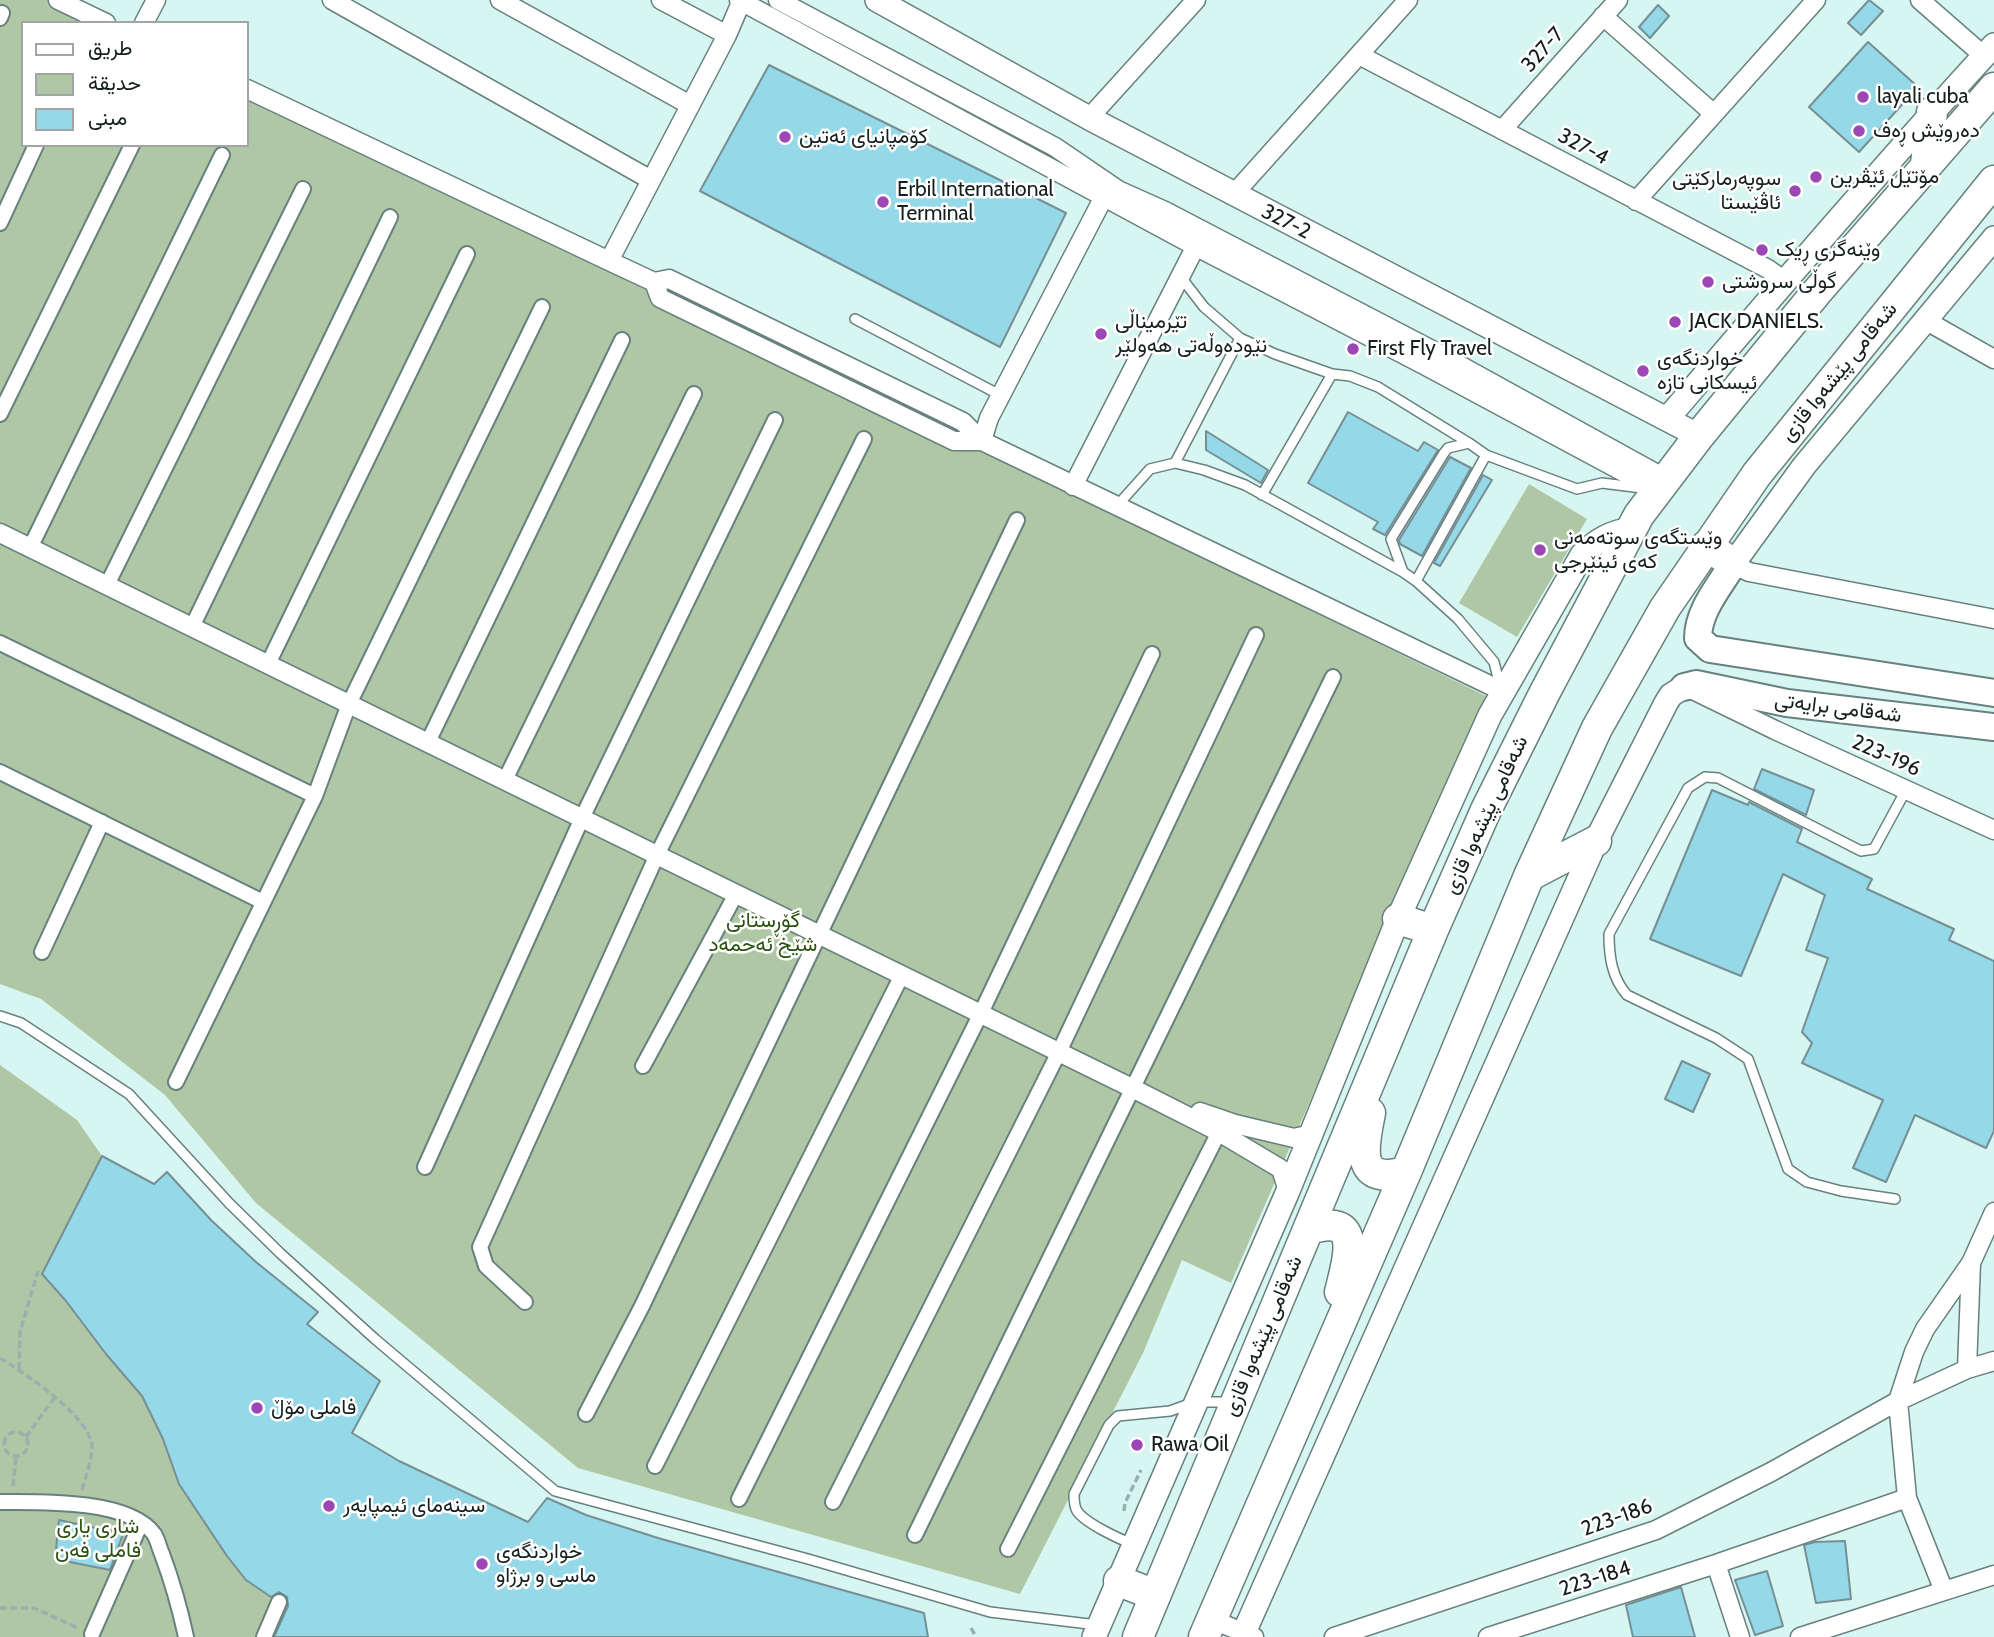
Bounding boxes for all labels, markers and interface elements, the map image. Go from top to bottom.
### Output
legend [21,21,248,147]
street label: 327-7 [1516,22,1570,78]
text: طريق [88,35,133,60]
text: حديقة [88,70,141,95]
place label: layali cuba [1877,84,1969,110]
marker: layali cuba [1855,89,1871,105]
text: مبنى [88,105,127,130]
place label: دەروێش ڕەف [1873,118,1980,144]
street label: 327-4 [1553,123,1613,171]
marker: دەروێش ڕەف [1851,123,1867,139]
place label: کۆمپانیای ئەتین [799,124,928,150]
marker: کۆمپانیای ئەتین [777,129,793,145]
place label: مۆتێل ئێڤرین [1830,164,1939,190]
place label: سوپەرمارکێتی ئاڤێستا [1672,166,1781,216]
marker: مۆتێل ئێڤرین [1808,169,1824,185]
place label: Erbil International Terminal [897,177,1053,227]
marker: سوپەرمارکێتی ئاڤێستا [1787,183,1803,199]
marker: Erbil International Terminal [875,194,891,210]
street label: 327-2 [1257,199,1315,245]
place label: وێنەگری ڕیک [1776,237,1880,263]
marker: وێنەگری ڕیک [1754,242,1770,258]
place label: گوڵی سروشتی [1722,269,1836,295]
marker: گوڵی سروشتی [1700,274,1716,290]
street label: شەقامی پێشەوا قازی [1775,297,1903,447]
place label: تێرمیناڵی نێودەوڵەتی هەولێر [1115,309,1267,359]
place label: JACK DANIELS. [1689,309,1823,335]
marker: JACK DANIELS. [1667,314,1683,330]
marker: تێرمیناڵی نێودەوڵەتی هەولێر [1093,326,1109,342]
place label: First Fly Travel [1367,336,1492,362]
marker: First Fly Travel [1345,341,1361,357]
place label: خواردنگەی ئیسکانی تازە [1657,346,1757,396]
marker: خواردنگەی ئیسکانی تازە [1635,363,1651,379]
place label: وێستگەی سوتەمەنی کەی ئینێرجی [1554,525,1722,575]
marker: وێستگەی سوتەمەنی کەی ئینێرجی [1532,542,1548,558]
street label: شەقامی برایەتی [1773,688,1903,728]
street label: 223-196 [1848,730,1924,782]
street label: شەقامی پێشەوا قازی [1438,732,1534,898]
park label: گۆڕستانی شێخ ئەحمەد [709,908,817,958]
street label: شەقامی پێشەوا قازی [1218,1252,1308,1420]
place label: فاملی مۆڵ [271,1395,356,1421]
marker: فاملی مۆڵ [249,1400,265,1416]
place label: Rawa Oil [1151,1432,1229,1458]
marker: Rawa Oil [1129,1437,1145,1453]
place label: سینەمای ئیمپایەر [343,1493,485,1519]
street label: 223-186 [1578,1494,1656,1542]
marker: سینەمای ئیمپایەر [321,1498,337,1514]
park label: شاری یاری فاملی فەن [55,1514,141,1564]
place label: خواردنگەی ماسی و برژاو [496,1539,596,1589]
marker: خواردنگەی ماسی و برژاو [474,1556,490,1572]
street label: 223-184 [1556,1556,1634,1602]

